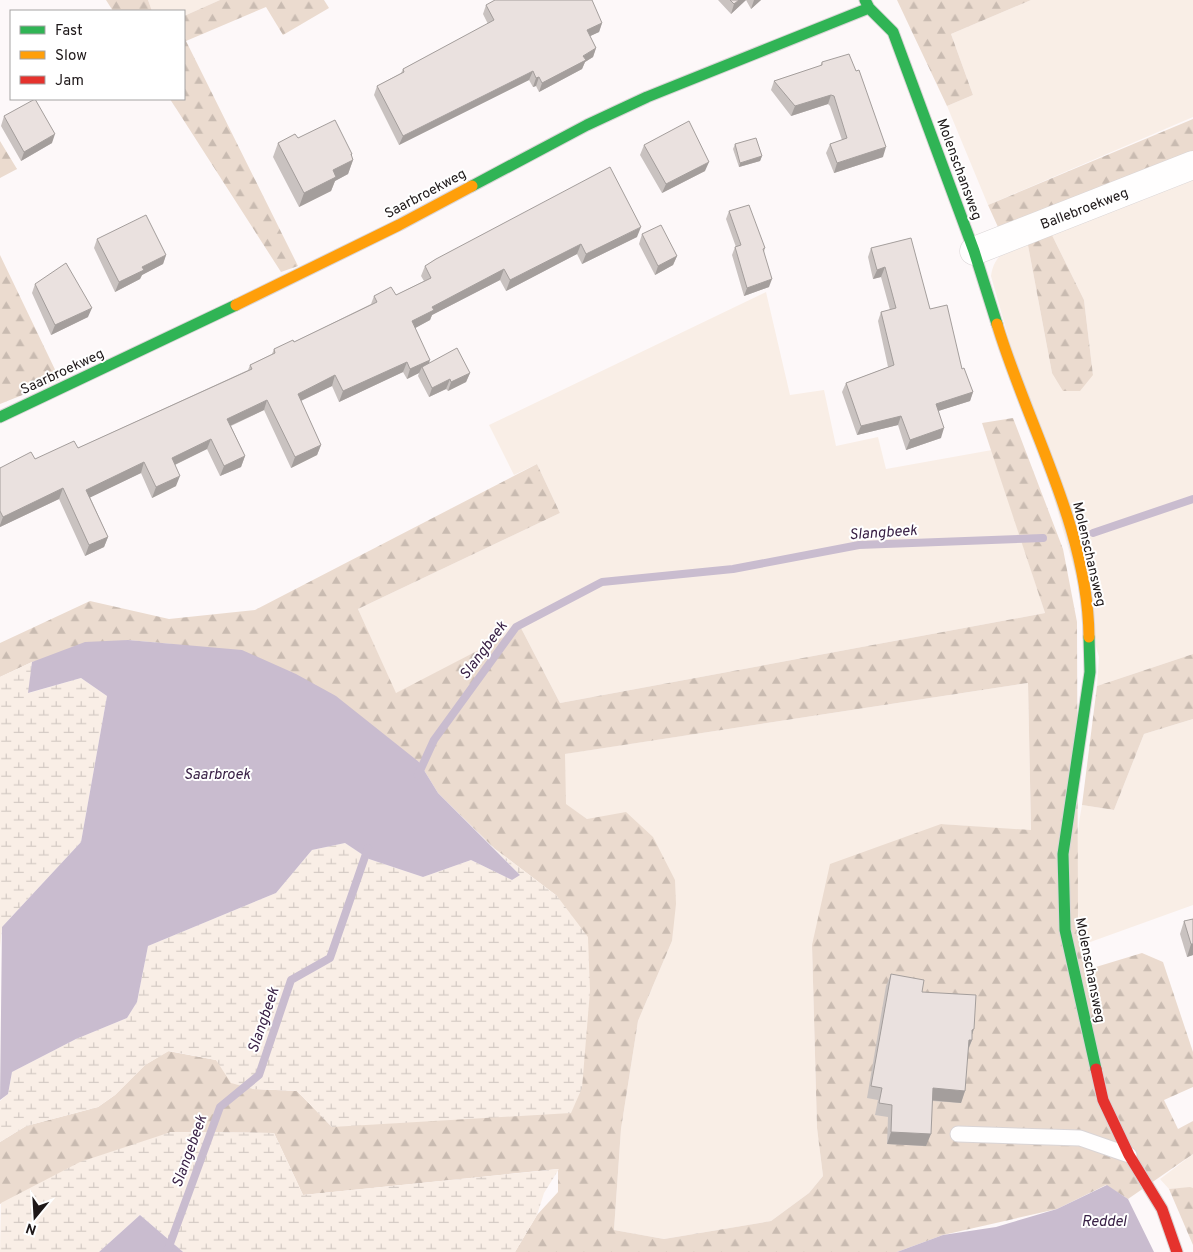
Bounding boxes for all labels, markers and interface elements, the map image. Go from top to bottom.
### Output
legend [10,10,185,100]
text: Fast [55,22,83,41]
text: Slow [55,47,87,66]
text: Jam [55,72,84,91]
street label: Molenschansweg [932,116,985,223]
street label: Saarbroekweg [382,166,469,223]
street label: Ballebroekweg [1038,185,1131,234]
street label: Saarbroekweg [18,346,107,399]
street label: Molenschansweg [1068,500,1109,608]
water label: Slangbeek [849,522,918,545]
water label: Slangbeek [456,618,513,684]
water label: Saarbroek [184,766,251,785]
street label: Molenschansweg [1071,916,1108,1024]
water label: Slangbeek [244,985,285,1056]
water label: Slangebeek [169,1112,212,1190]
north arrow [10,1192,60,1242]
water label: Reddel [1082,1213,1128,1232]
text: N [24,1218,39,1238]

